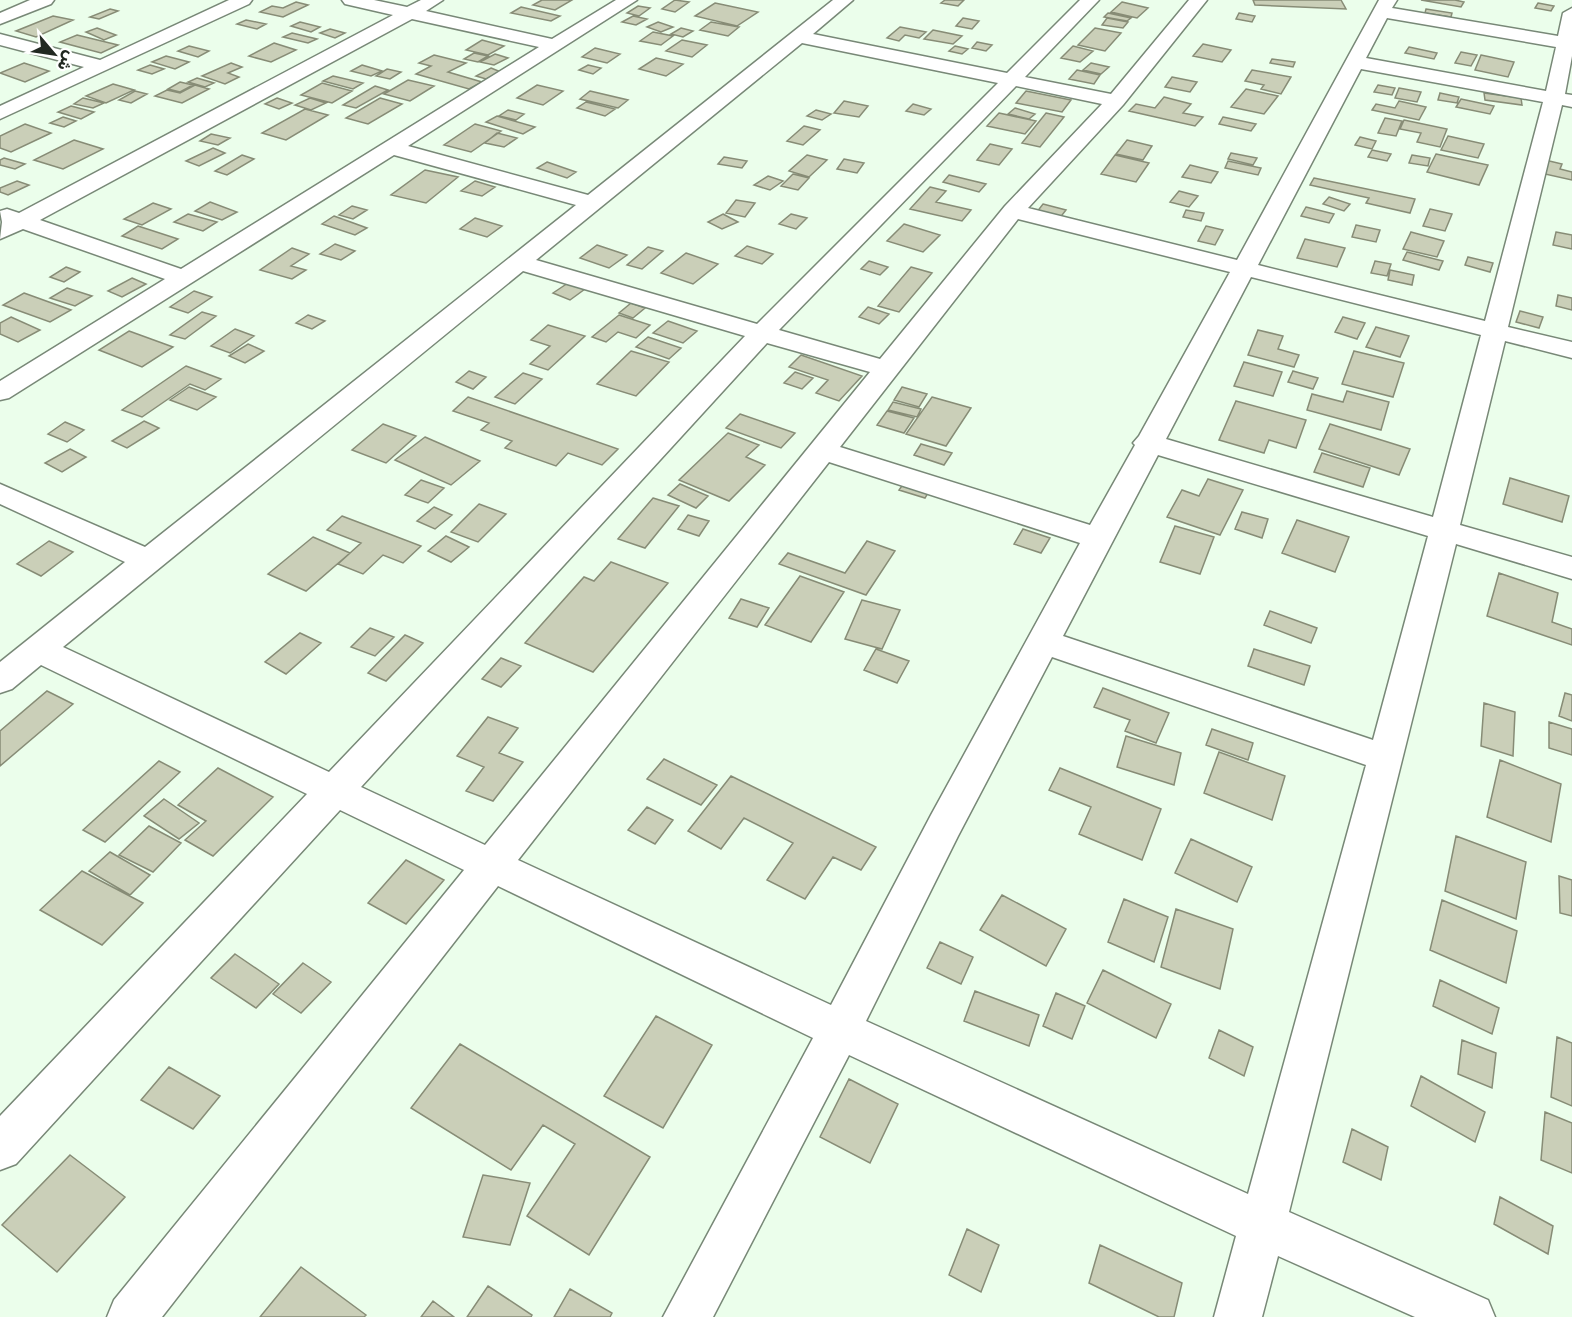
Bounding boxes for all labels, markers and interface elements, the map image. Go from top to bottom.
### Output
north arrow [24,24,84,84]
text: ش [53,48,80,75]

